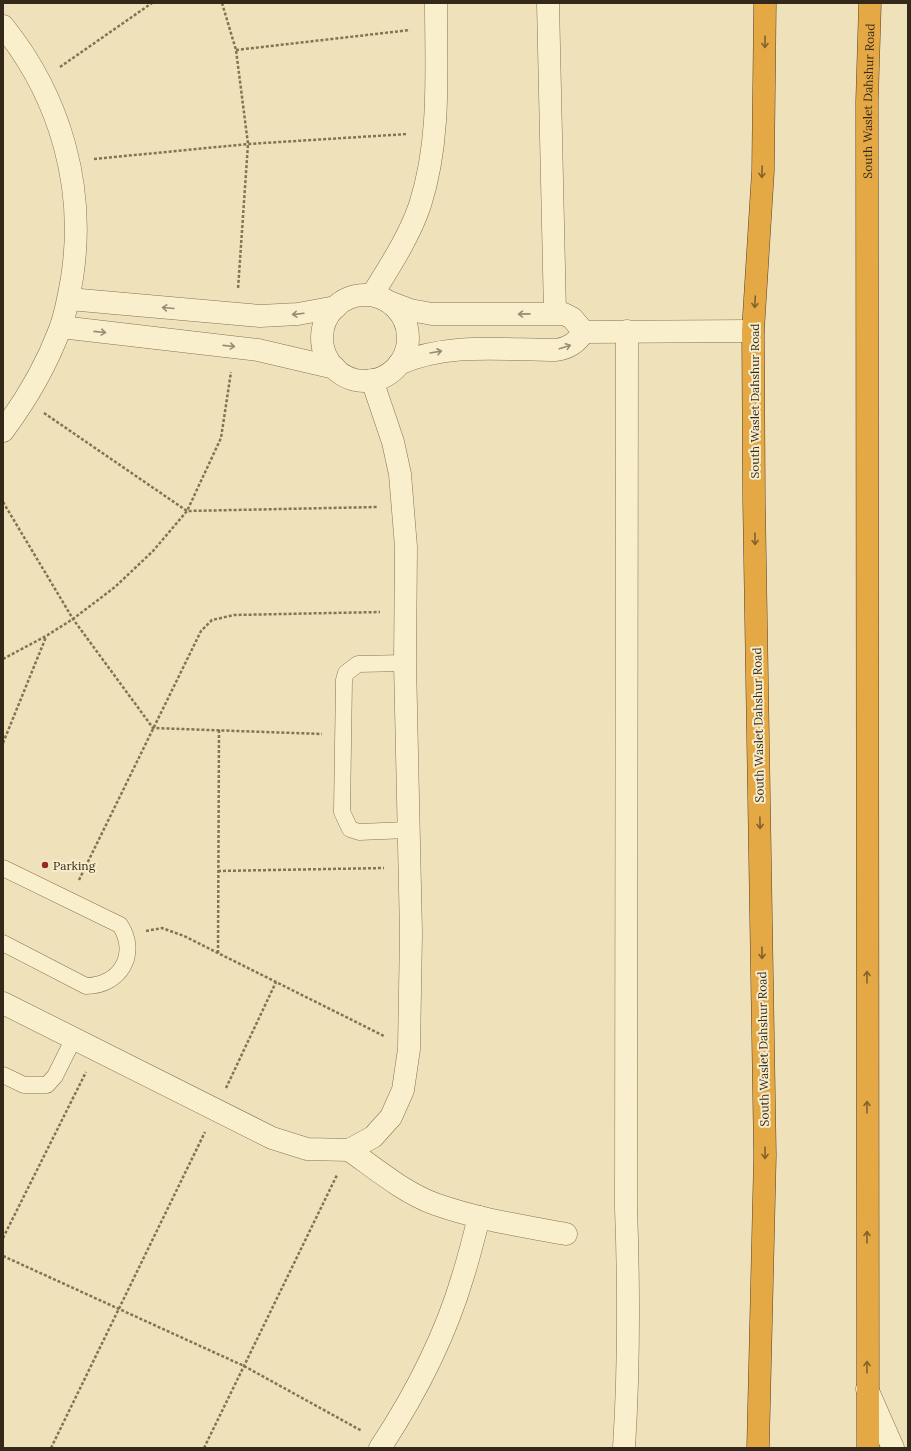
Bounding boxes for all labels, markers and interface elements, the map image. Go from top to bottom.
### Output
street label: South Waslet Dahshur Road [859,23,877,179]
one-way arrow [761,35,769,48]
one-way arrow [759,165,766,178]
one-way arrow [751,295,759,308]
one-way arrow [162,304,175,312]
one-way arrow [292,310,305,318]
one-way arrow [518,310,531,318]
street label: South Waslet Dahshur Road [747,323,762,479]
one-way arrow [93,328,106,335]
one-way arrow [222,342,235,350]
one-way arrow [559,343,572,350]
one-way arrow [429,348,442,356]
one-way arrow [751,532,759,545]
street label: South Waslet Dahshur Road [749,647,767,803]
one-way arrow [756,816,763,829]
place label: Parking [53,858,96,873]
marker: Parking [40,860,50,870]
one-way arrow [758,946,766,959]
street label: South Waslet Dahshur Road [754,971,772,1127]
one-way arrow [863,971,871,984]
one-way arrow [863,1101,871,1114]
one-way arrow [761,1146,769,1159]
one-way arrow [863,1231,871,1244]
one-way arrow [863,1361,871,1374]

